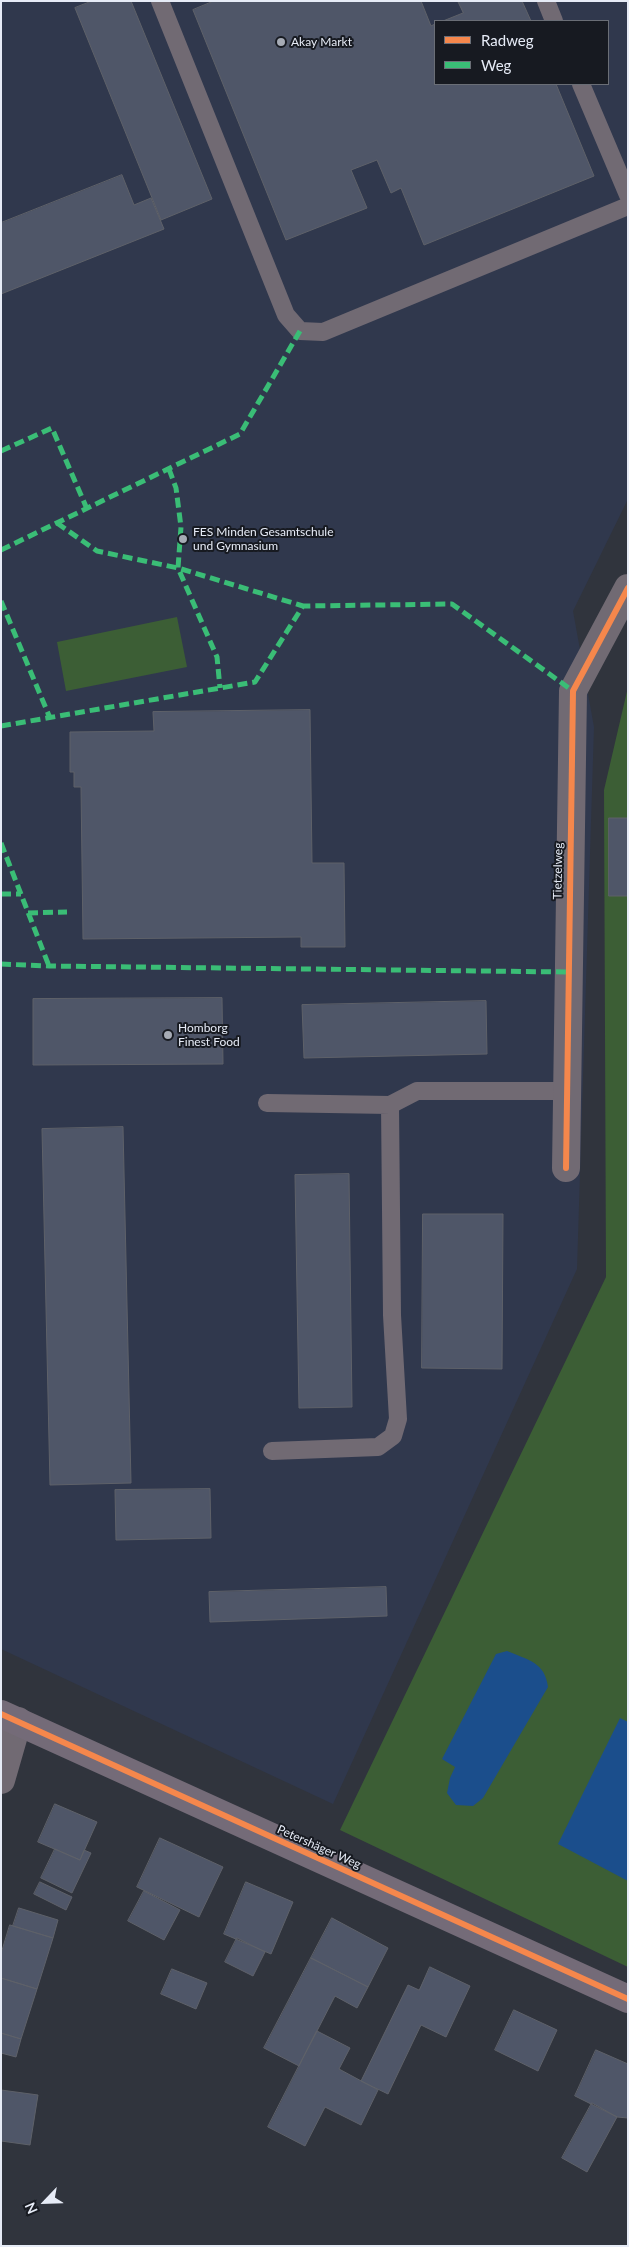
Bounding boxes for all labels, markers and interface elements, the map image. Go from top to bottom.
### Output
legend [434,20,609,85]
text: Radweg [481,31,534,49]
place label: Akay Markt [291,35,352,49]
marker: Akay Markt [275,36,287,48]
text: Weg [481,56,511,74]
place label: FES Minden Gesamtschule und Gymnasium [193,525,334,553]
marker: FES Minden Gesamtschule und Gymnasium [177,533,189,545]
street label: Tietzelweg [550,842,566,900]
place label: Homborg Finest Food [178,1021,240,1049]
marker: Homborg Finest Food [162,1029,174,1041]
street label: Petershäger Weg [275,1822,363,1872]
north arrow [20,2177,70,2227]
text: N [21,2200,41,2217]

